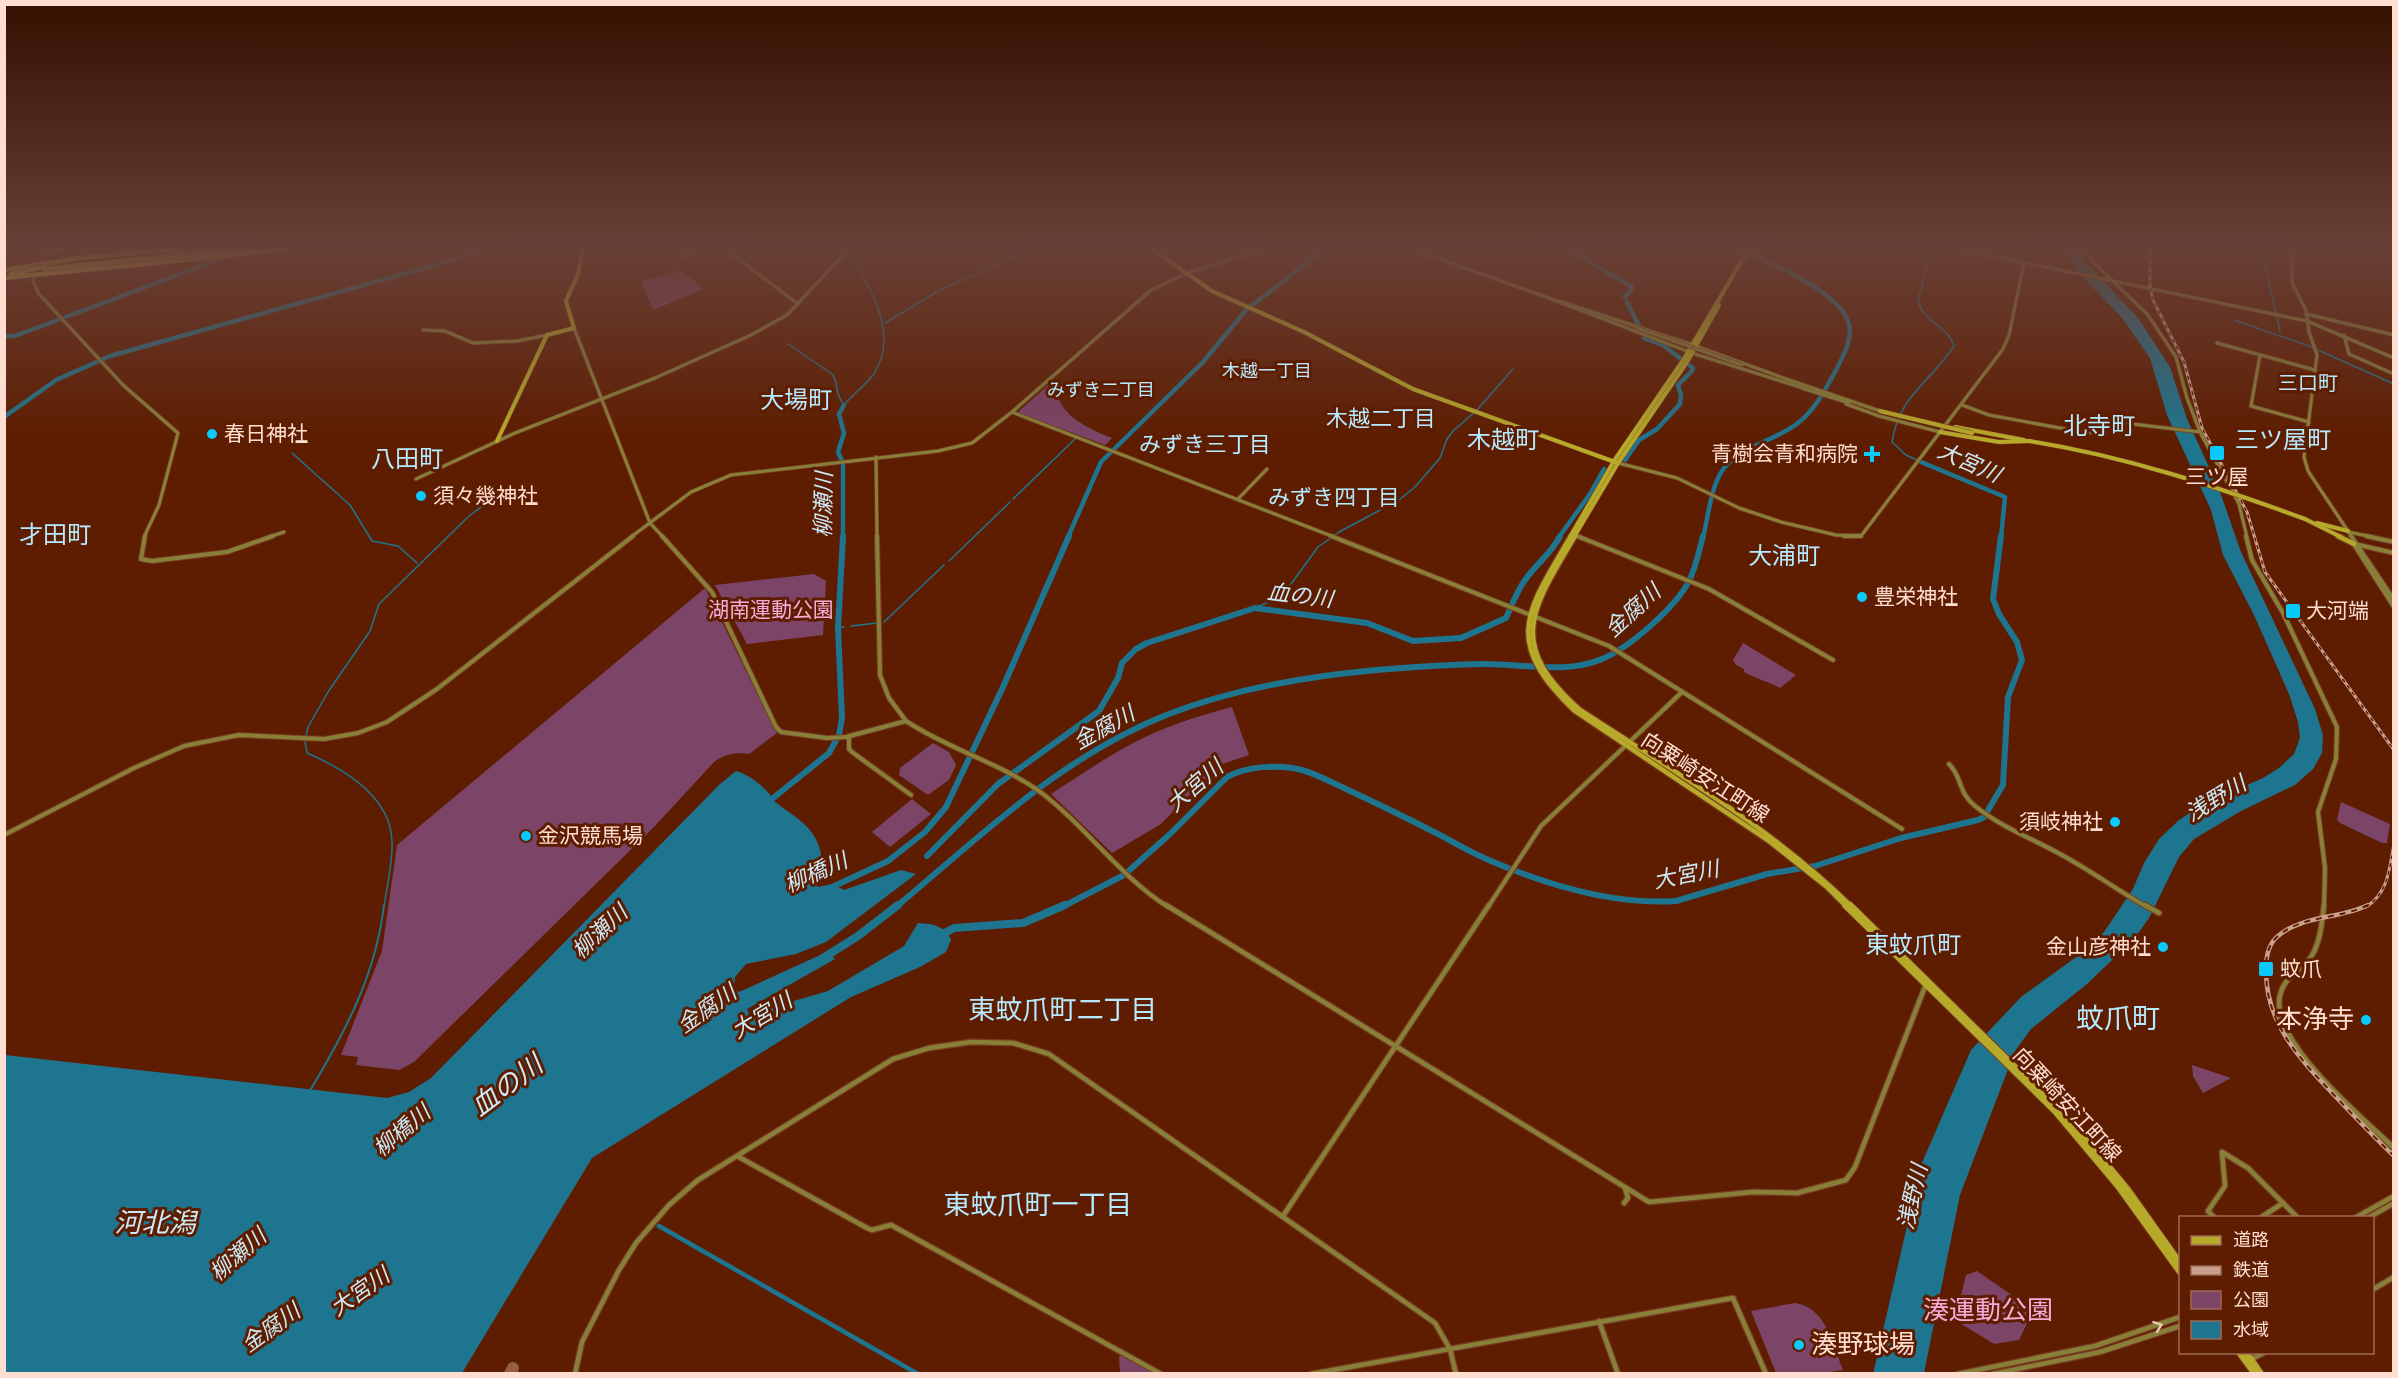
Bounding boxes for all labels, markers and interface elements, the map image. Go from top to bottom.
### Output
district label: 木越一丁目 [1222,362,1312,381]
district label: 三口町 [2278,374,2338,394]
district label: みずき二丁目 [1047,381,1155,400]
district label: 大場町 [760,388,832,413]
district label: 木越二丁目 [1326,407,1436,430]
district label: 北寺町 [2063,414,2135,439]
place label: 春日神社 [224,423,308,445]
marker: 春日神社 [205,427,219,441]
district label: 木越町 [1467,427,1539,453]
district label: 三ツ屋町 [2235,429,2331,453]
district label: みずき三丁目 [1139,434,1271,456]
water label: 大宮川 [1934,439,2006,487]
place label: 青樹会青和病院 [1711,443,1858,465]
marker: 三ツ屋 [2208,444,2226,462]
marker: 青樹会青和病院 [1863,445,1881,463]
district label: 八田町 [371,448,443,472]
place label: 三ツ屋 [2186,467,2249,488]
water label: 柳瀬川 [811,470,836,538]
place label: 須々幾神社 [433,485,538,507]
district label: みずき四丁目 [1268,487,1400,509]
marker: 須々幾神社 [414,489,428,503]
district label: 才田町 [19,522,91,548]
district label: 大浦町 [1748,543,1820,569]
water label: 金腐川 [1600,579,1666,641]
water label: 血の川 [1266,580,1336,611]
place label: 豊栄神社 [1874,586,1958,608]
marker: 豊栄神社 [1855,590,1869,604]
park label: 湖南運動公園 [708,599,834,621]
place label: 大河端 [2306,600,2369,622]
marker: 大河端 [2284,602,2302,620]
water label: 金腐川 [1069,701,1140,754]
street label: 向粟崎安江町線 [1638,728,1773,827]
water label: 大宮川 [1162,754,1229,816]
water label: 浅野川 [2182,771,2252,825]
place label: 須岐神社 [2019,811,2103,833]
marker: 須岐神社 [2108,815,2122,829]
place label: 金沢競馬場 [538,825,643,847]
marker: 金沢競馬場 [519,829,533,843]
water label: 柳橋川 [781,848,852,896]
water label: 大宮川 [1651,857,1722,892]
water label: 柳瀬川 [568,899,633,963]
district label: 東蚊爪町 [1865,932,1961,958]
place label: 金山彦神社 [2046,936,2151,958]
marker: 金山彦神社 [2156,940,2170,954]
place label: 蚊爪 [2280,958,2322,980]
marker: 蚊爪 [2257,960,2275,978]
water label: 金腐川 [673,979,742,1037]
water label: 大宮川 [728,988,798,1042]
district label: 東蚊爪町二丁目 [969,996,1158,1024]
district label: 蚊爪町 [2076,1004,2160,1034]
place label: 本浄寺 [2276,1006,2354,1033]
marker: 本浄寺 [2359,1013,2373,1027]
street label: 向粟崎安江町線 [2009,1043,2126,1166]
water label: 血の川 [466,1048,550,1121]
water label: 柳橋川 [369,1099,436,1161]
water label: 浅野川 [1894,1160,1932,1232]
district label: 東蚊爪町一丁目 [944,1191,1133,1219]
water label: 河北潟 [115,1209,198,1237]
legend [2179,1216,2374,1354]
water label: 柳瀬川 [205,1223,272,1285]
text: 道路 [2233,1230,2269,1250]
text: 鉄道 [2233,1260,2269,1280]
water label: 大宮川 [326,1262,395,1320]
text: 公園 [2233,1291,2269,1310]
park label: 湊運動公園 [1923,1297,2053,1324]
water label: 金腐川 [237,1298,306,1356]
one-way arrow [2152,1321,2163,1334]
text: 水域 [2233,1321,2269,1340]
place label: 湊野球場 [1811,1331,1915,1358]
marker: 湊野球場 [1792,1338,1806,1352]

